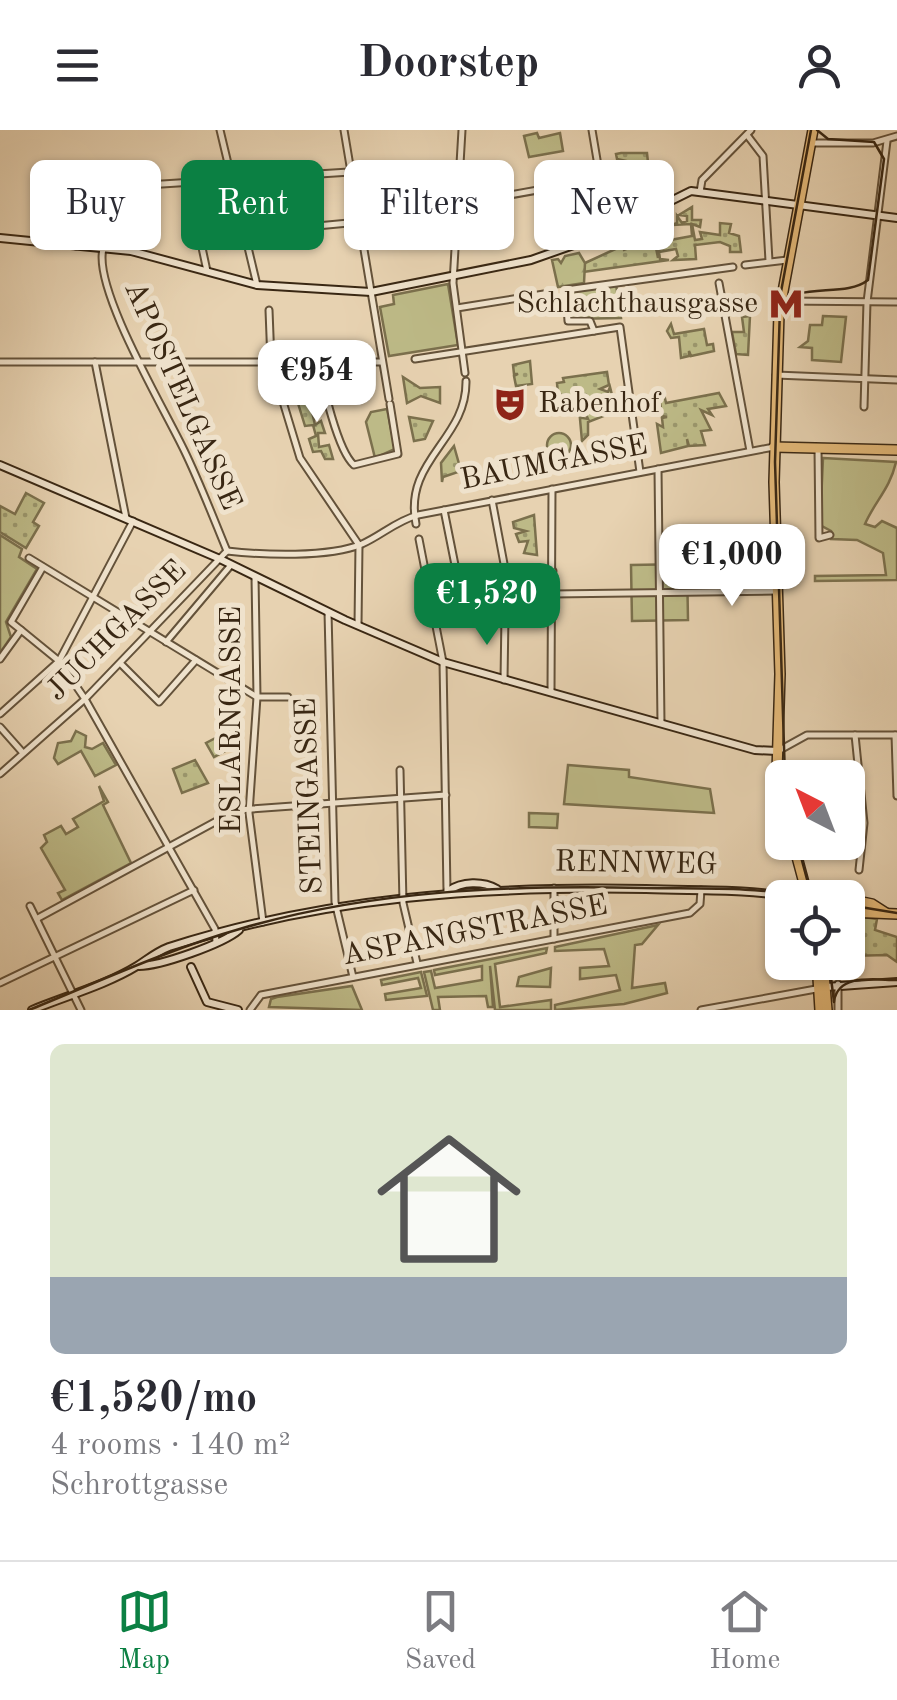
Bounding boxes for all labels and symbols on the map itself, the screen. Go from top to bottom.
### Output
street label: APOSTELGASSE [118,277,246,515]
metro station icon: Schlachthausgasse [767,285,805,323]
place label: Schlachthausgasse [516,289,758,319]
pin: €954 [258,340,376,425]
theatre icon: Rabenhof [491,385,529,423]
place label: Rabenhof [538,389,662,419]
street label: BAUMGASSE [458,430,650,496]
pin: €1,000 [651,524,813,609]
street label: JUCHGASSE [41,555,193,707]
pin: €1,520 [406,563,568,648]
street label: ESLARNGASSE [217,606,247,834]
street label: STEINGASSE [292,697,328,895]
north arrow [765,760,865,860]
street label: RENNWEG [554,848,718,880]
street label: ASPANGSTRASSE [340,891,610,971]

